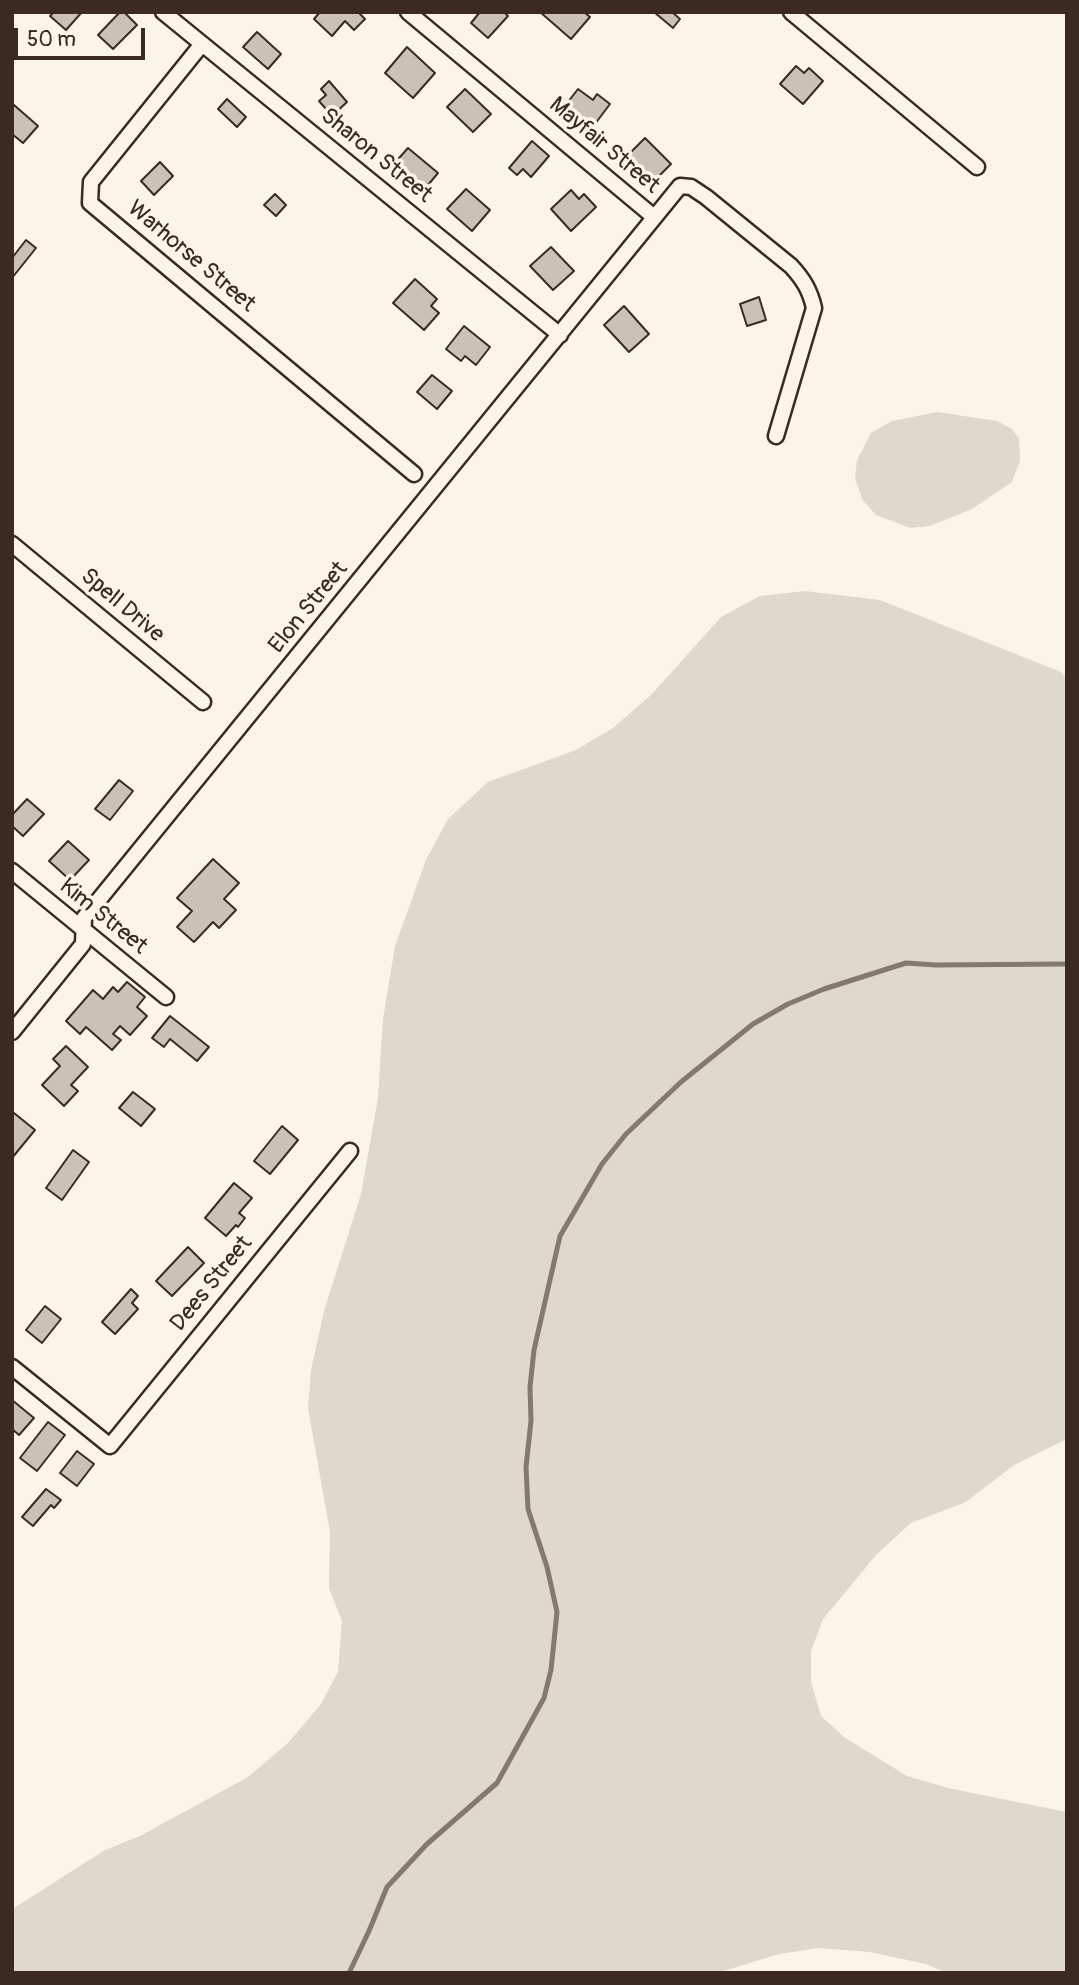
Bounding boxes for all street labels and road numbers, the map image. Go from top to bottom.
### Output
street label: Mayfair Street [543,92,665,200]
street label: Sharon Street [315,103,437,209]
street label: Warhorse Street [121,195,261,319]
street label: Elon Street [264,557,354,659]
street label: Spell Drive [75,563,169,649]
street label: Kim Street [53,873,153,961]
street label: Dees Street [165,1231,259,1337]

